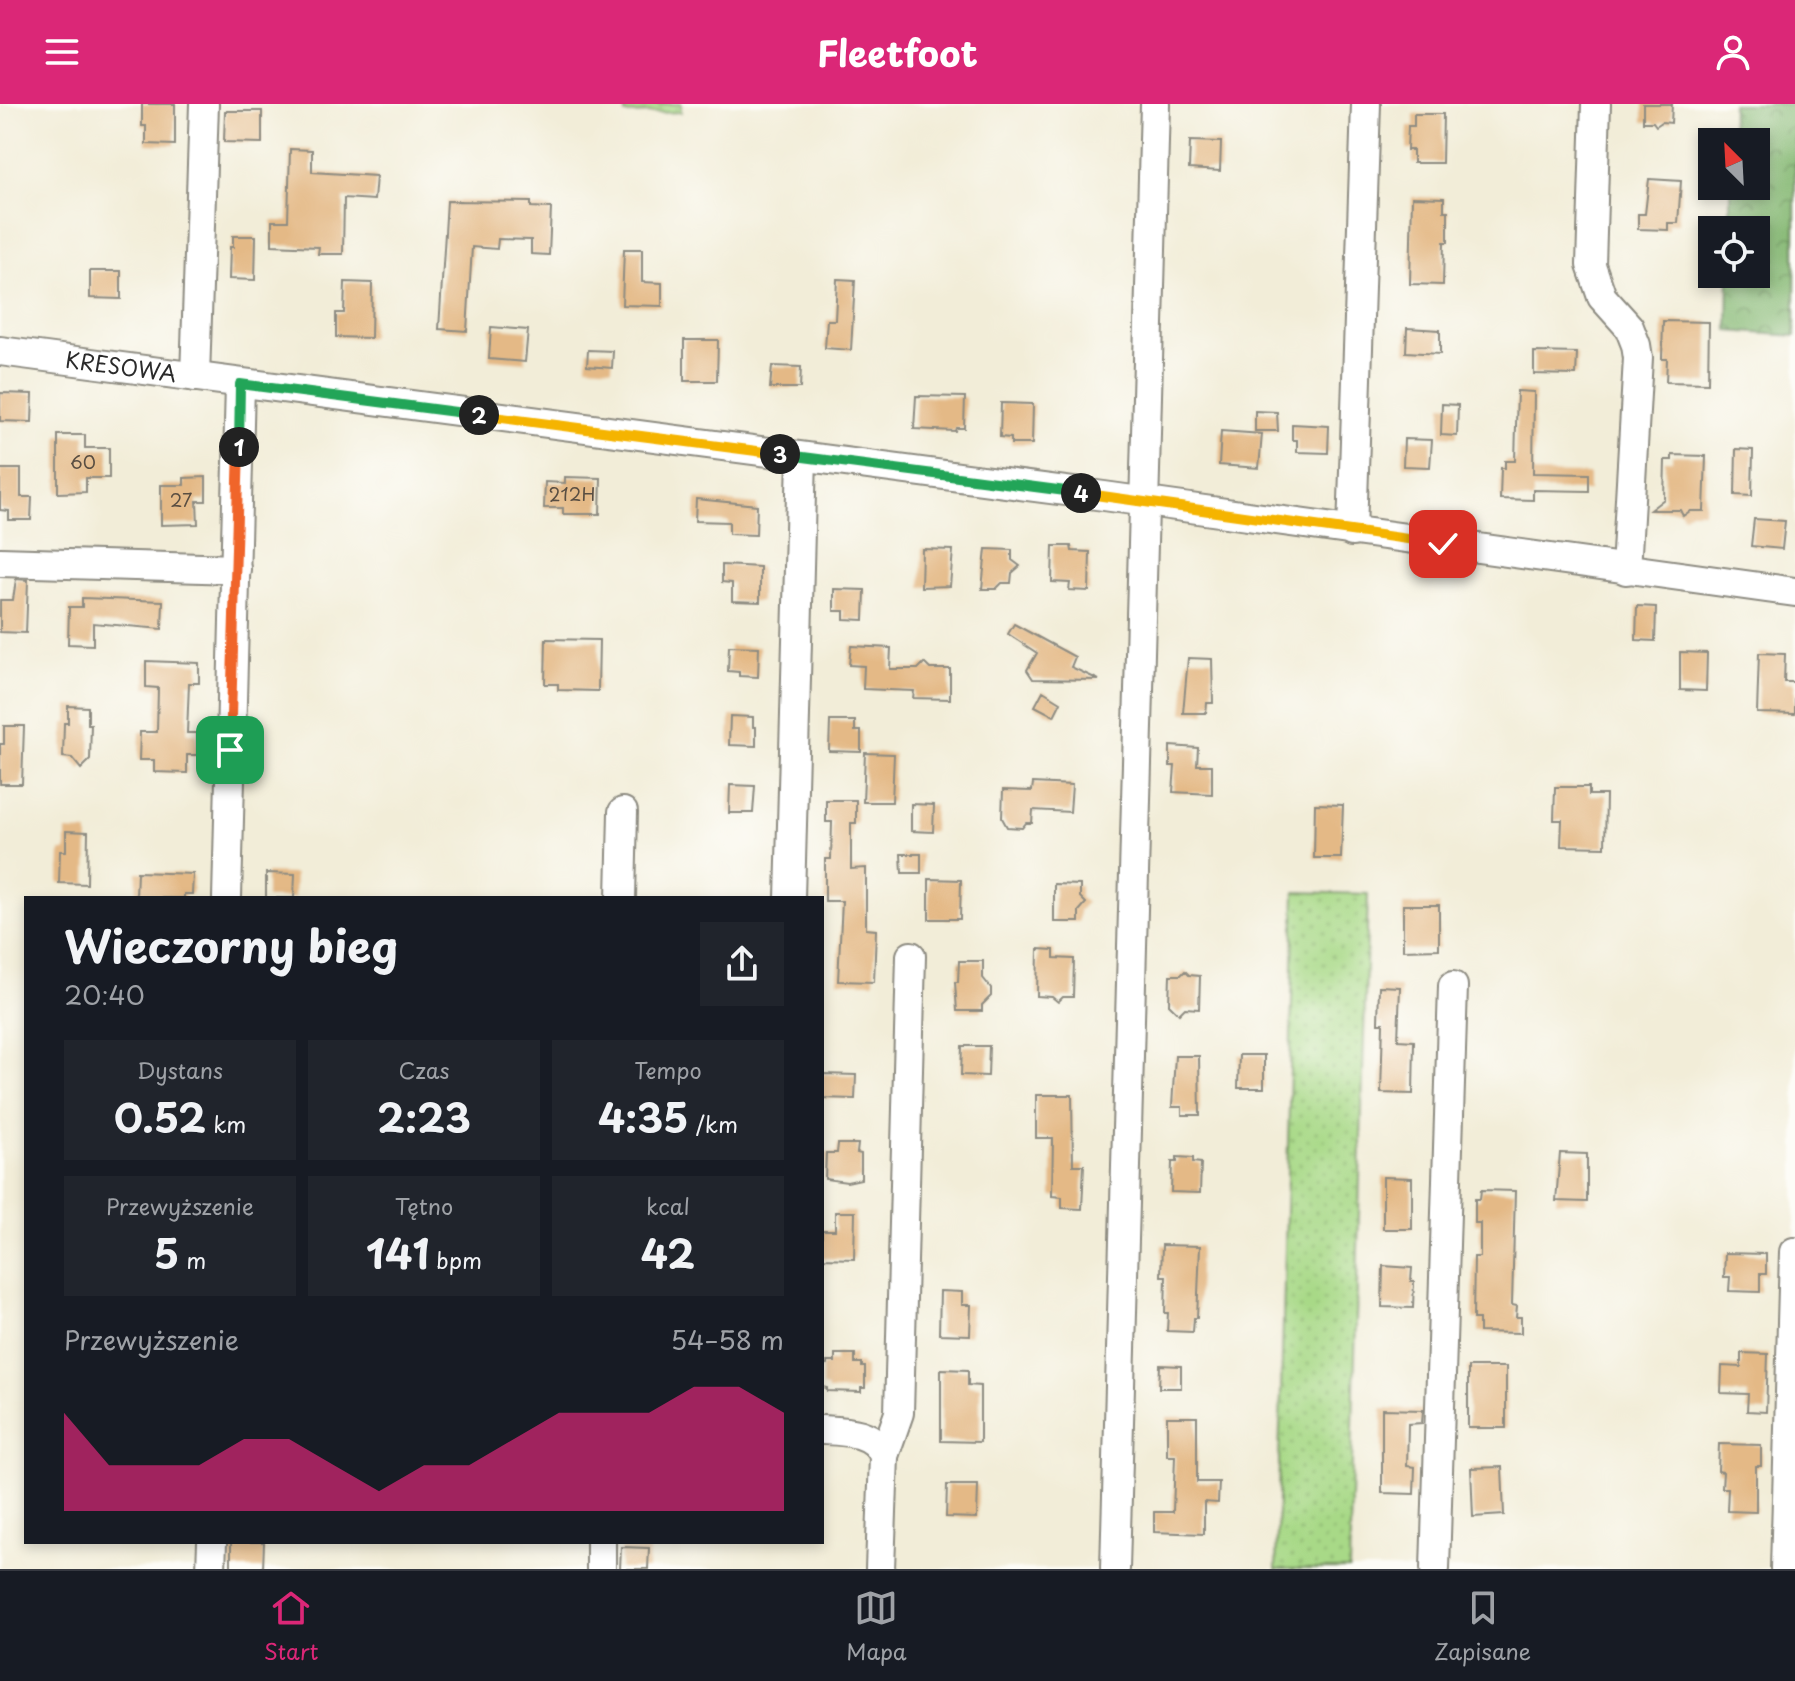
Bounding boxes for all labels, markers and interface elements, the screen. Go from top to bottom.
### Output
text: Fleetfoot [817,25,978,79]
icon: menu [40,30,84,74]
icon: person [1711,30,1755,74]
north arrow [1698,128,1770,200]
map controls [1698,128,1770,288]
button: locate [1698,216,1770,288]
street label: KRESOWA [64,342,179,389]
pin: 2 [459,395,499,435]
text: 2 [471,398,487,431]
pin: 1 [219,427,259,467]
text: 1 [234,430,244,463]
pin: 3 [760,434,800,474]
text: 3 [773,437,787,470]
house number: 60 [70,448,96,475]
pin: 4 [1061,473,1101,513]
text: 4 [1074,476,1088,509]
house number: 212H [549,480,595,507]
house number: 27 [170,486,192,513]
pin [1409,510,1477,578]
icon: check [1421,522,1465,566]
pin [196,716,264,784]
icon: arrive [208,728,252,772]
text: Wieczorny bieg [64,912,398,978]
button: share [700,922,784,1006]
text: 20:40 [64,975,145,1014]
text: Dystans [137,1053,223,1086]
text: Czas [399,1053,449,1086]
text: Tempo [634,1053,702,1086]
text: 0.52 [114,1086,206,1147]
text: 2:23 [377,1086,471,1147]
text: 4:35 [598,1086,689,1147]
text: km [206,1107,246,1140]
text: /km [689,1107,738,1140]
text: Przewyższenie [106,1189,254,1222]
text: Tętno [395,1189,453,1222]
text: kcal [646,1189,690,1222]
text: 5 [154,1222,179,1283]
text: 141 [366,1222,429,1283]
text: 42 [641,1222,695,1283]
text: m [179,1243,206,1276]
text: bpm [429,1243,482,1276]
text: Przewyższenie [64,1320,239,1359]
text: 54–58 m [671,1320,784,1359]
tab: Start [264,1586,319,1667]
tab: Mapa [846,1586,907,1667]
tab: Zapisane [1434,1586,1531,1667]

